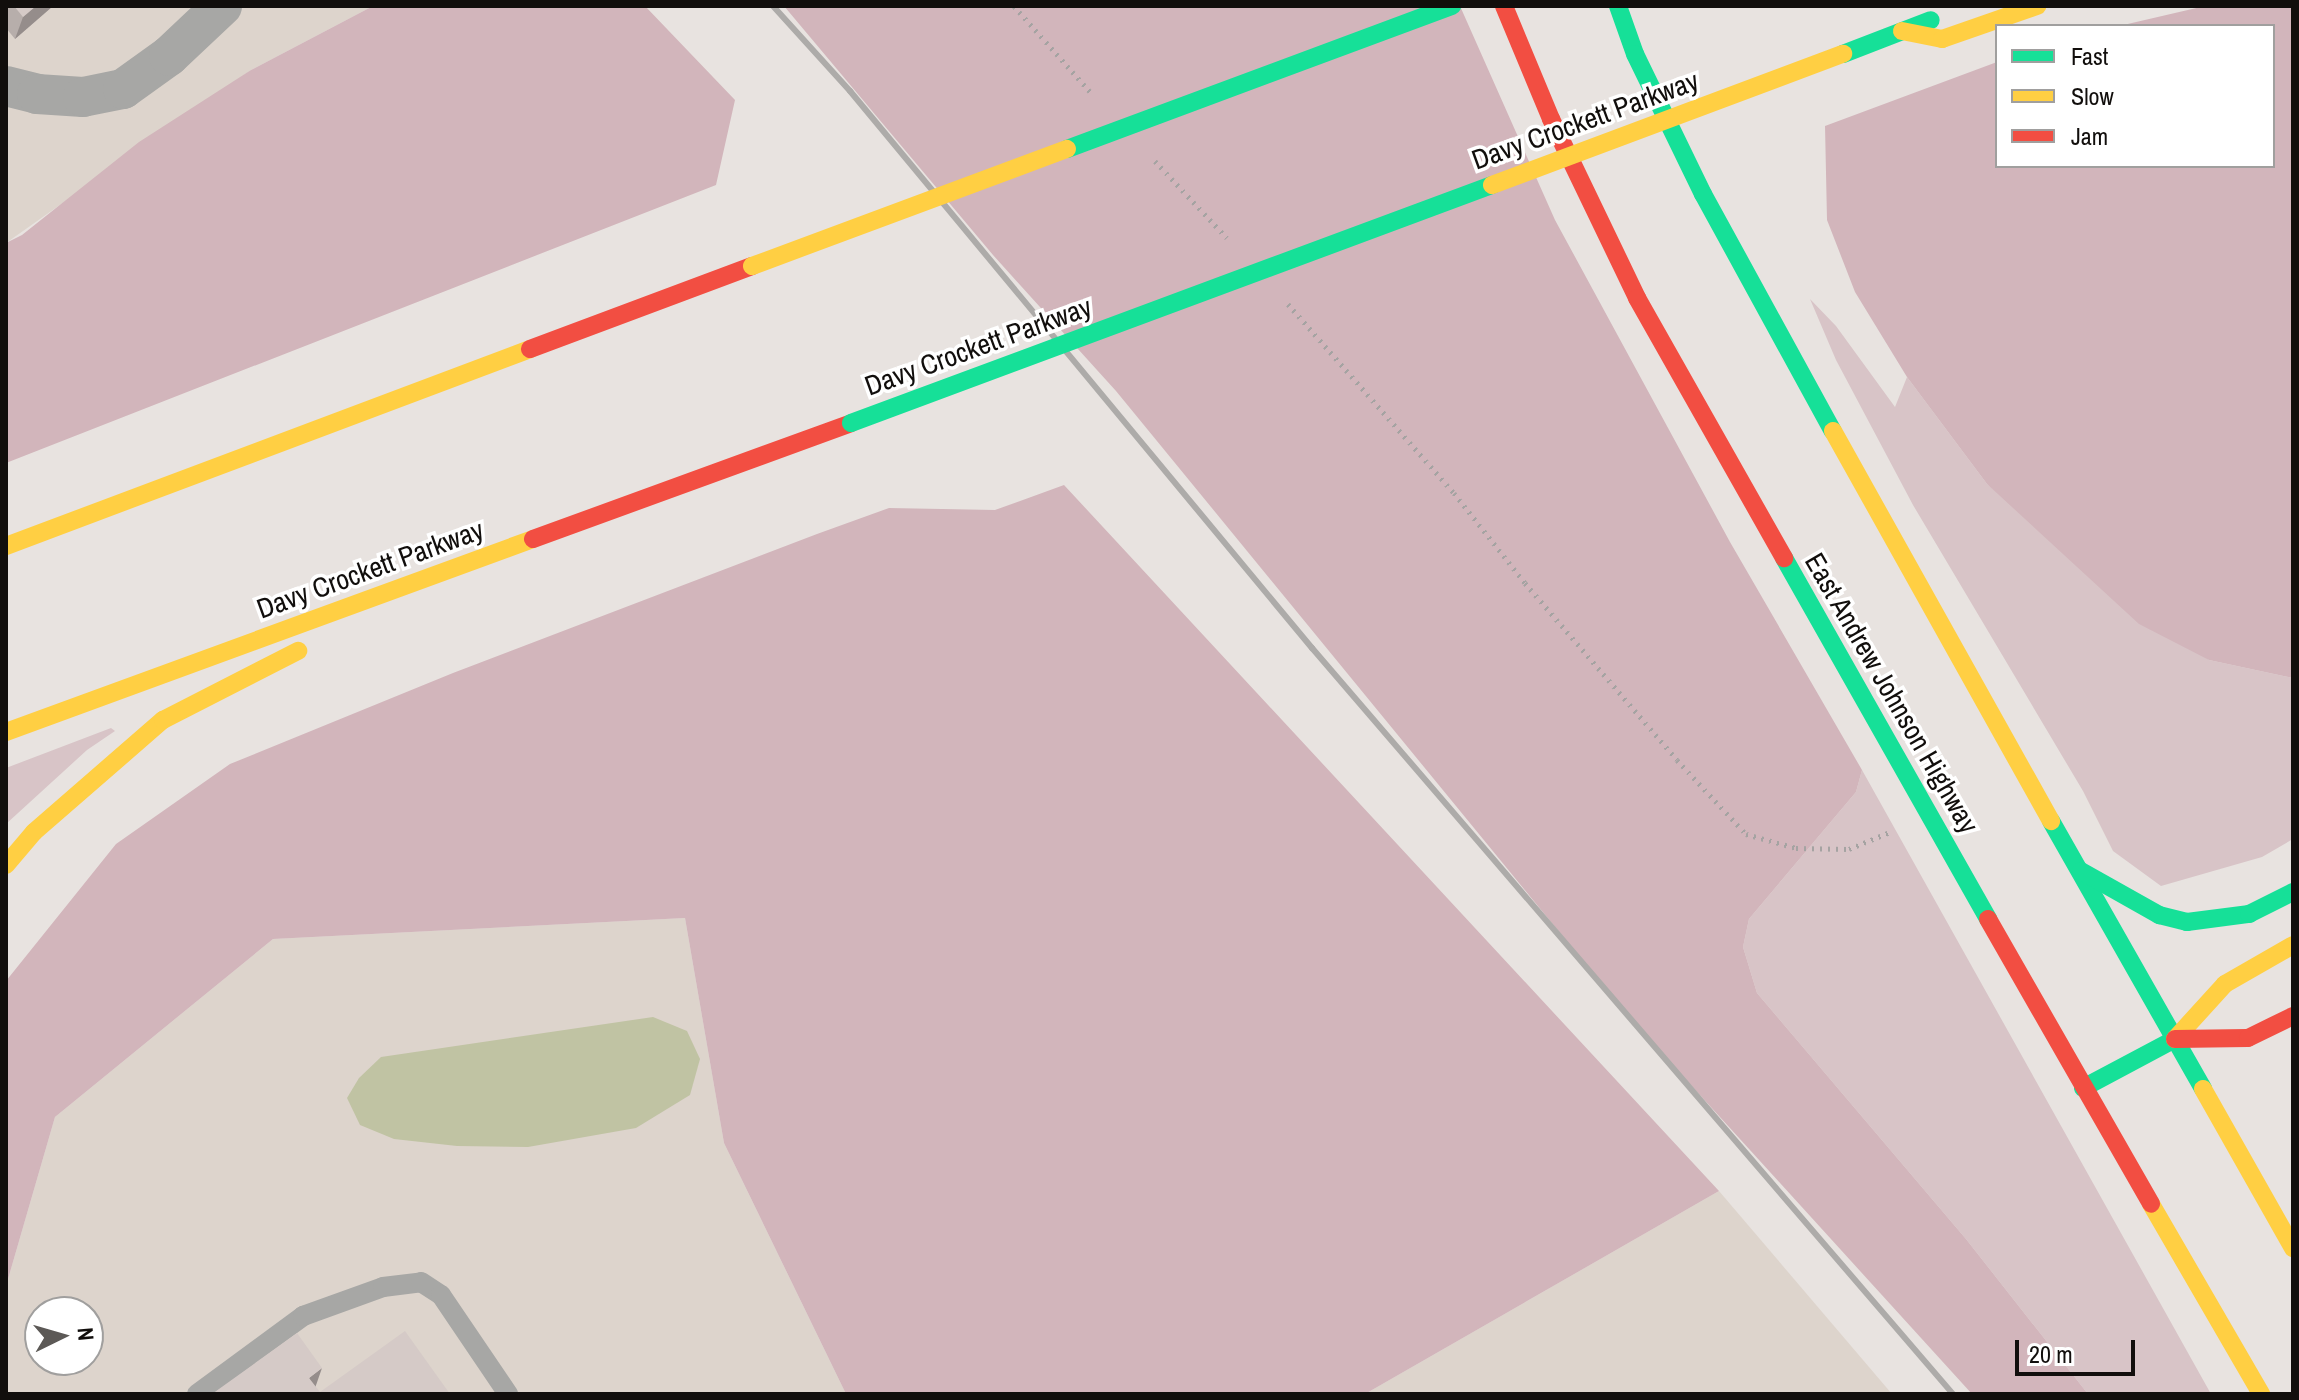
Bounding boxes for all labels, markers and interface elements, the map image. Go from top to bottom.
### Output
legend [1995,24,2275,168]
text: Fast [2071,40,2108,72]
street label: Davy Crockett Parkway [1467,63,1703,177]
text: Slow [2071,80,2114,112]
text: Jam [2071,120,2108,152]
street label: Davy Crockett Parkway [860,289,1096,403]
street label: Davy Crockett Parkway [252,512,488,626]
street label: East Andrew Johnson Highway [1798,546,1986,840]
north arrow [24,1296,104,1376]
scale bar [2019,1324,2139,1374]
text: N [70,1326,101,1342]
text: 20 m [2029,1338,2073,1370]

